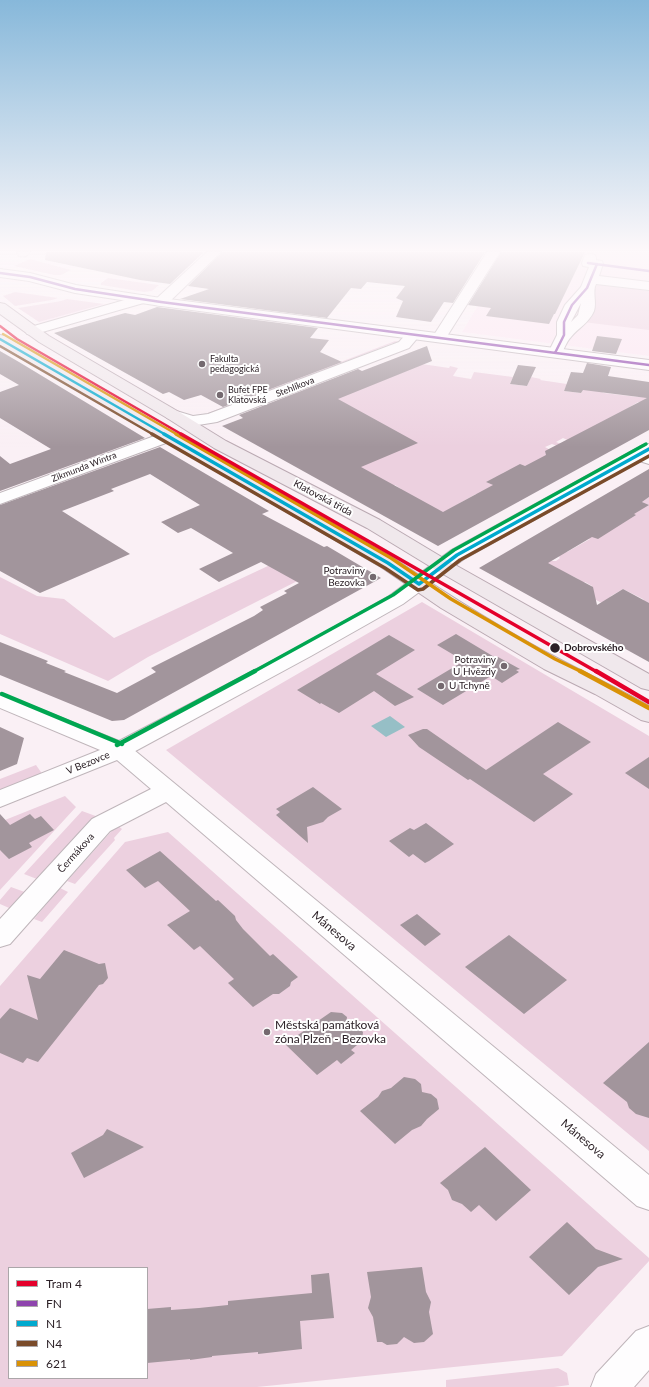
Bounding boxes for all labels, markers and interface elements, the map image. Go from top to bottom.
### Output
place label: Fakulta pedagogická [210,354,259,375]
marker: Fakulta pedagogická [197,359,207,369]
street label: Stehlíkova [274,375,316,399]
place label: Bufet FPE Klatovská [228,385,268,406]
marker: Bufet FPE Klatovská [215,390,225,400]
street label: Zikmunda Wintra [50,450,118,484]
street label: Klatovská třída [291,477,355,519]
place label: Potraviny Bezovka [324,565,365,588]
marker: Potraviny Bezovka [368,572,378,582]
marker: Dobrovského [548,641,562,655]
place label: Dobrovského [564,642,623,654]
place label: Potraviny U Hvězdy [453,654,496,678]
marker: Potraviny U Hvězdy [499,661,509,671]
place label: U Tchyně [449,680,490,692]
marker: U Tchyně [436,681,446,691]
street label: V Bezovce [64,749,112,777]
street label: Čermákova [55,831,97,875]
street label: Mánesova [309,908,359,954]
place label: Městská památková zóna Plzeň - Bezovka [275,1018,386,1046]
marker: Městská památková zóna Plzeň - Bezovka [262,1027,272,1037]
street label: Mánesova [558,1116,608,1162]
legend [8,1267,148,1379]
text: Tram 4 [46,1276,82,1291]
text: FN [46,1296,62,1311]
text: N1 [46,1316,62,1331]
text: N4 [46,1336,62,1351]
text: 621 [46,1356,67,1371]

